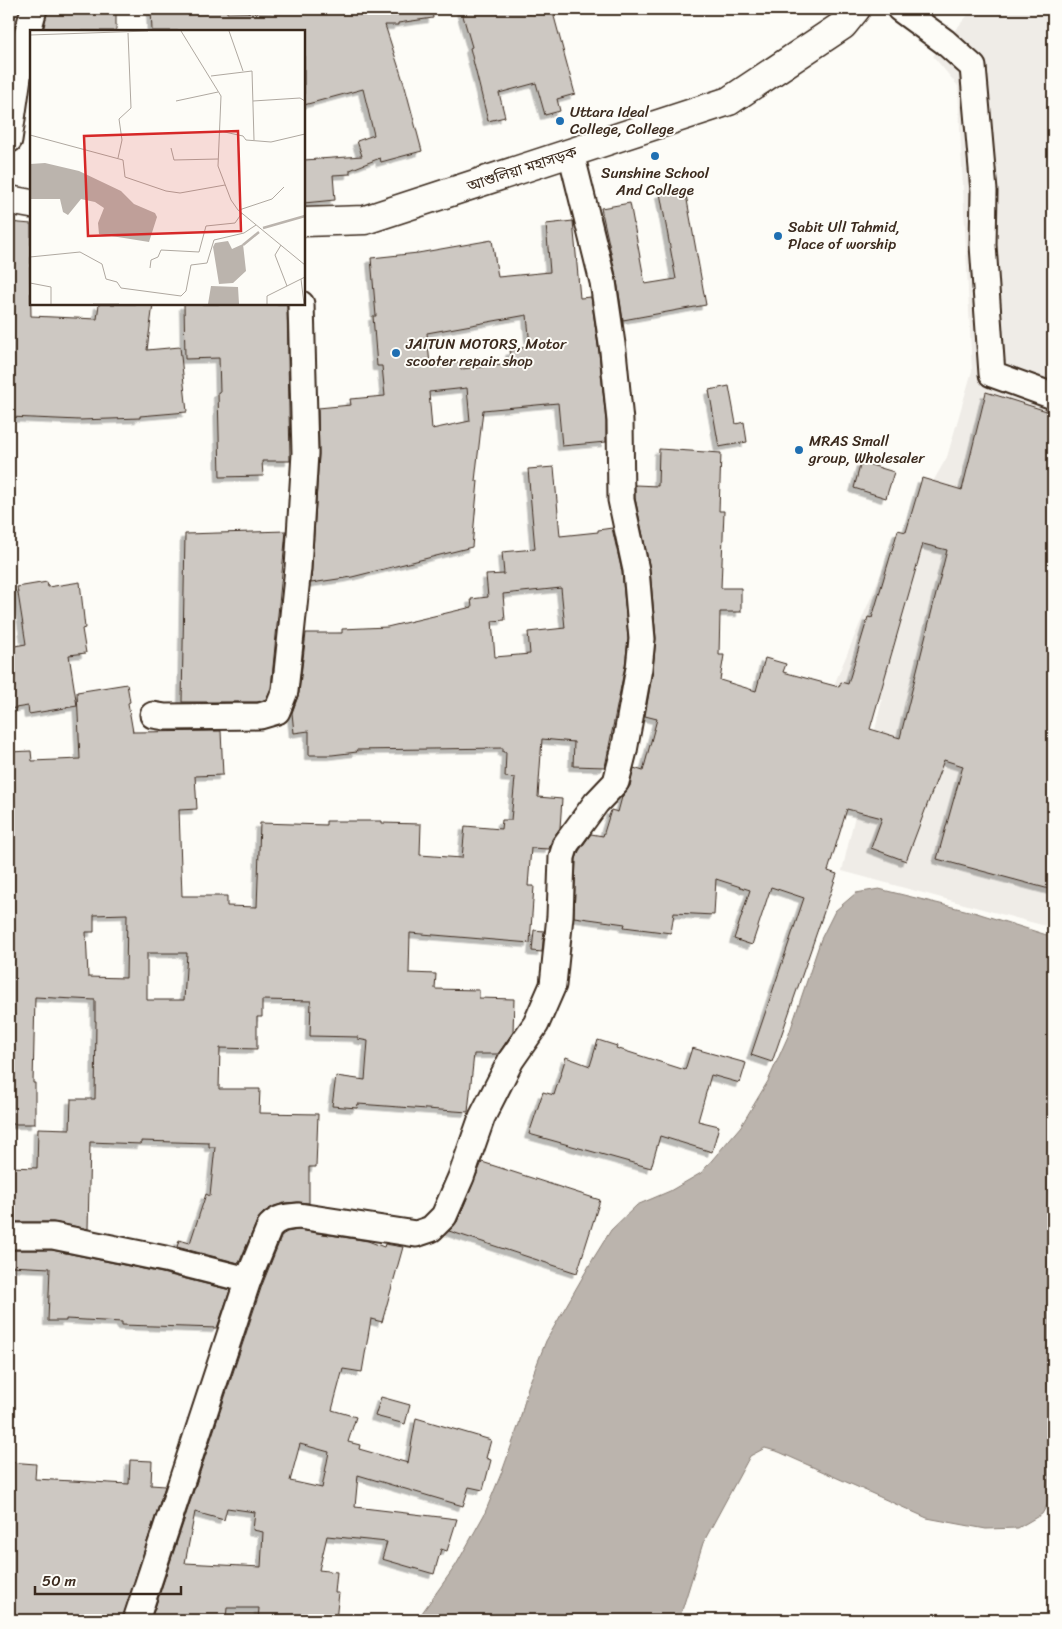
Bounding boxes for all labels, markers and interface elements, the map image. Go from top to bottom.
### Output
inset map [30,30,305,305]
place label: Uttara Ideal College, College [570,99,674,142]
marker: Uttara Ideal College, College [554,115,566,127]
street label: আশুলিয়া মহাসড়ক [463,139,581,199]
marker: Sunshine School And College [649,150,661,162]
place label: Sunshine School And College [601,160,710,203]
place label: Sabit Ull Tahmid, Place of worship [788,214,900,257]
marker: Sabit Ull Tahmid, Place of worship [772,230,784,242]
place label: JAITUN MOTORS, Motor scooter repair shop [405,331,567,374]
marker: JAITUN MOTORS, Motor scooter repair shop [390,347,402,359]
place label: MRAS Small group, Wholesaler [808,428,925,471]
marker: MRAS Small group, Wholesaler [793,444,805,456]
scale bar [35,1564,181,1596]
text: 50 m [42,1568,77,1594]

